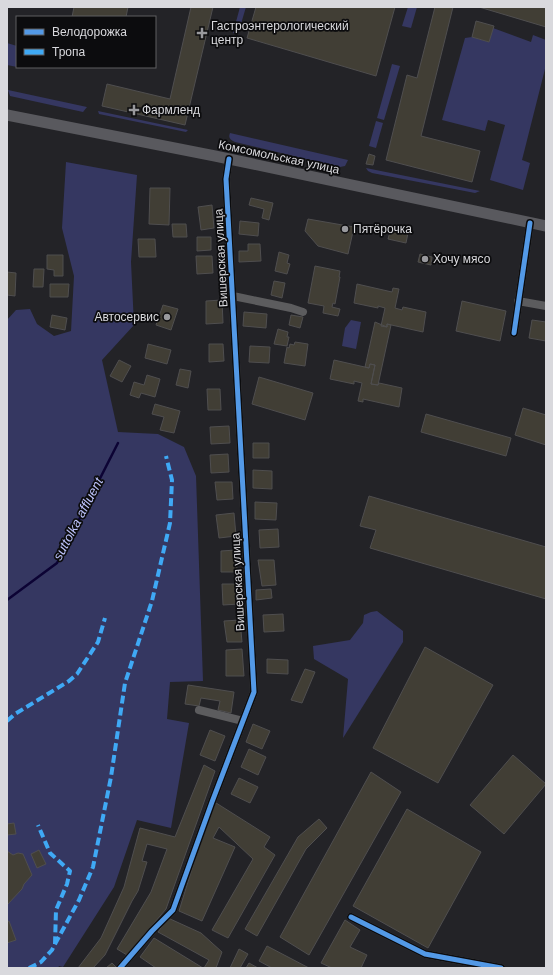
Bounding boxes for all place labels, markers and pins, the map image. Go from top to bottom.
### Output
place label: Гастроэнтерологический центр [211,19,349,47]
marker: Гастроэнтерологический центр [196,27,208,39]
place label: Фармленд [142,103,200,117]
marker: Фармленд [129,105,139,115]
place label: Пятёрочка [353,222,412,236]
marker: Пятёрочка [340,224,350,234]
place label: Хочу мясо [433,252,491,266]
marker: Хочу мясо [420,254,430,264]
place label: Автосервис [94,310,159,324]
marker: Автосервис [162,312,172,322]

